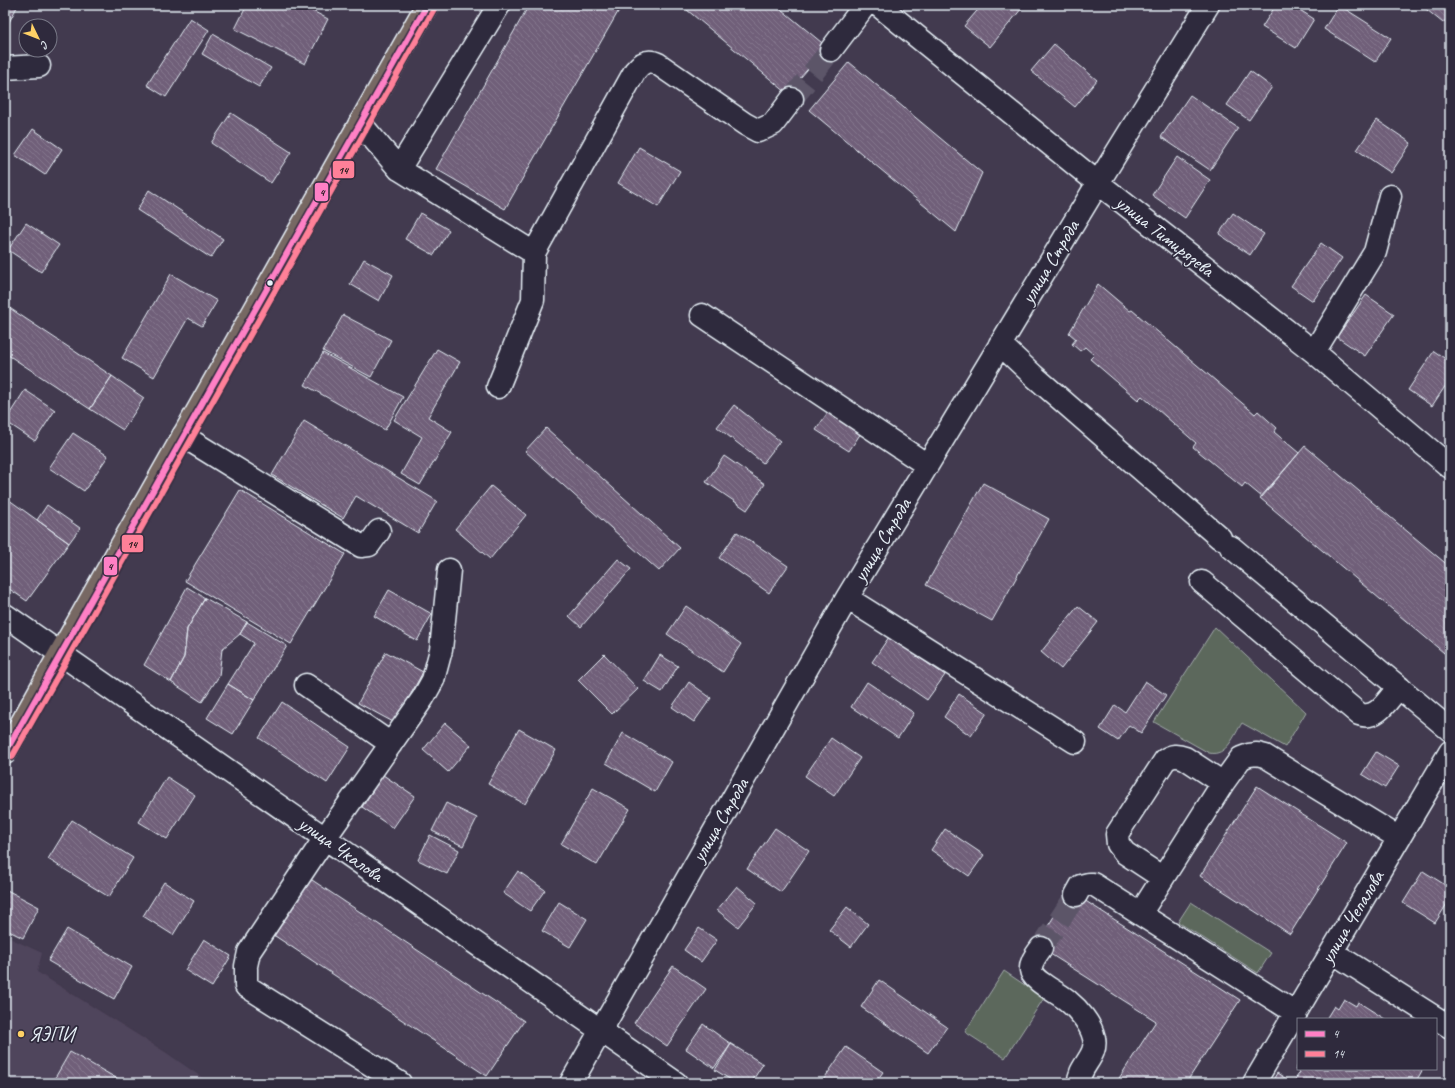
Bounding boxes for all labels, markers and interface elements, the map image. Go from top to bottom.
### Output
north arrow [18,18,58,58]
text: С [37,38,52,53]
line badge: 14 [332,160,355,179]
text: 14 [338,163,350,177]
line badge: 4 [314,182,329,202]
text: 4 [320,185,327,199]
street label: улица Тимирязева [1110,189,1221,283]
street label: улица Строда [1015,214,1086,309]
unlabelled marker [265,278,275,288]
street label: улица Строда [847,492,918,587]
line badge: 14 [121,534,144,553]
text: 14 [127,537,139,551]
line badge: 4 [103,556,118,576]
text: 4 [108,559,115,573]
street label: улица Строда [685,772,755,867]
street label: улица Чкалова [293,810,390,888]
street label: улица Чепалова [1314,865,1390,969]
legend [1297,1018,1437,1070]
place label: ЯЭПИ [29,1022,78,1047]
text: 4 [1333,1026,1340,1042]
marker: ЯЭПИ [16,1029,26,1039]
text: 14 [1333,1046,1345,1062]

